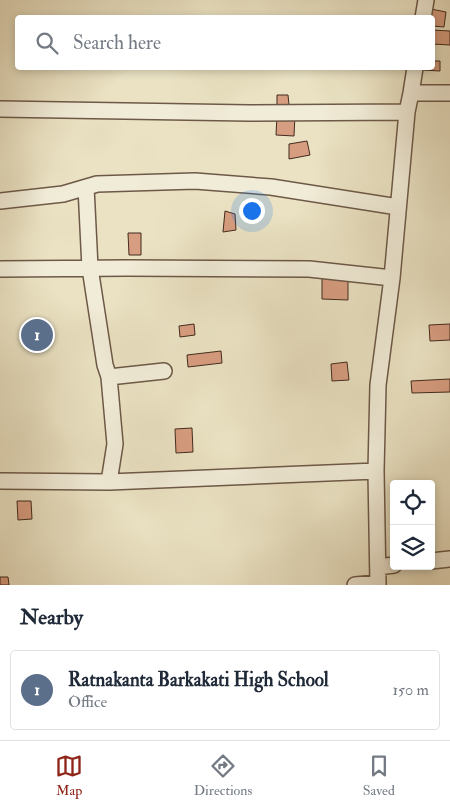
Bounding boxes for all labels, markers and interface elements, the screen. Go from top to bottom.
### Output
search box [15,15,435,70]
icon: search [33,29,61,57]
text: Search here [73,31,161,55]
your location [239,198,265,224]
pin: 1 [21,316,53,354]
map controls [390,480,435,570]
button: locate [390,480,435,525]
button: layers [390,525,435,570]
text: Nearby [20,604,83,631]
text: Ratnakanta Barkakati High School [68,668,329,692]
text: 1 [34,680,40,700]
text: 150 m [392,680,429,700]
text: Office [68,692,107,712]
tab: Map [55,752,83,799]
tab: Directions [194,752,252,799]
tab: Saved [363,752,395,799]

